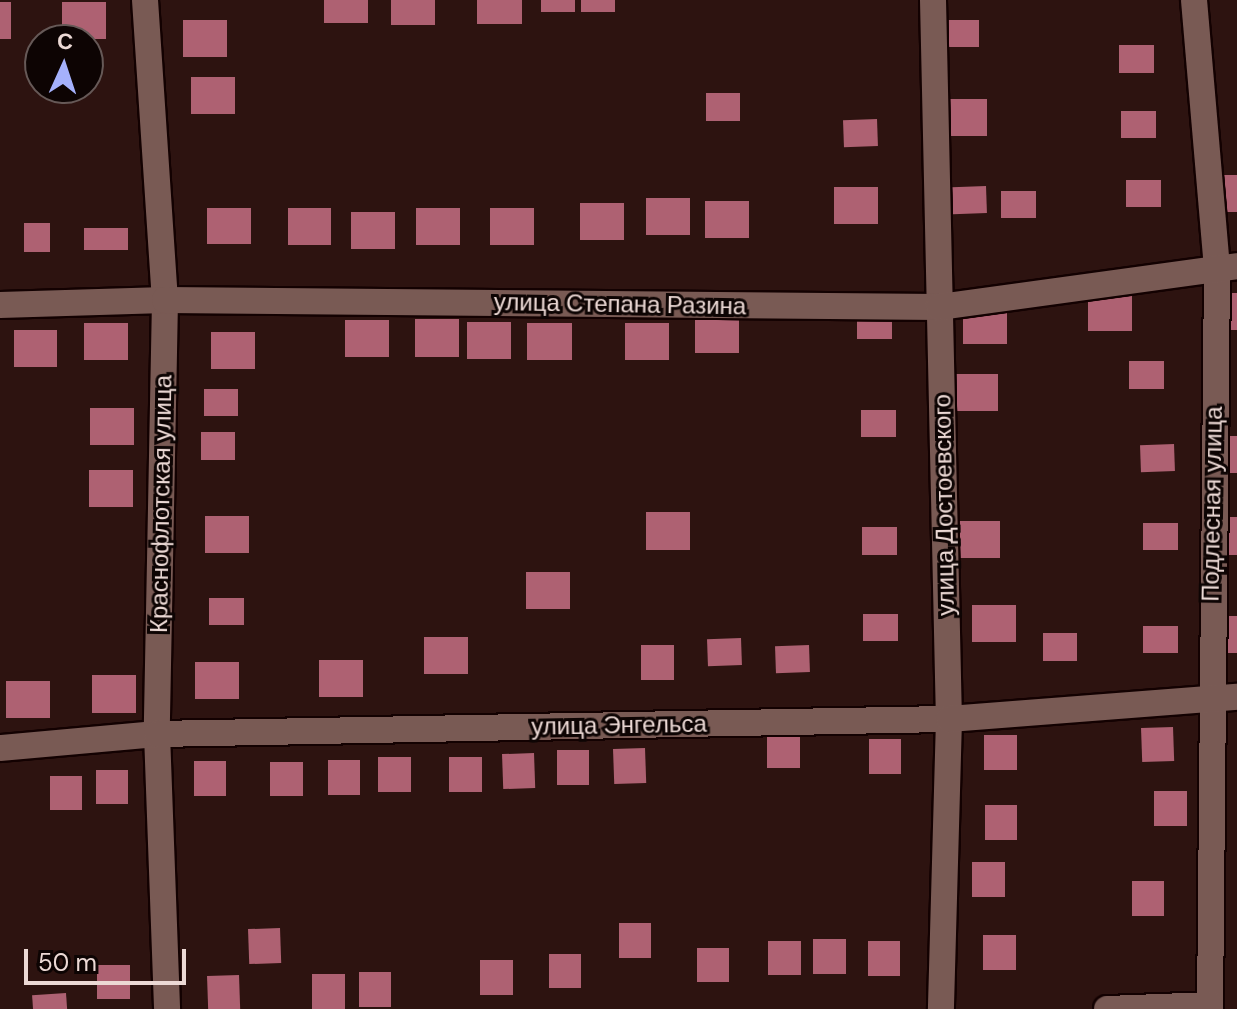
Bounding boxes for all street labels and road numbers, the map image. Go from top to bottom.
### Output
street label: улица Степана Разина [494,287,746,321]
street label: Краснофлотская улица [144,375,178,633]
street label: улица Достоевского [928,394,960,616]
street label: Подлесная улица [1196,406,1228,602]
street label: улица Энгельса [531,709,707,741]

